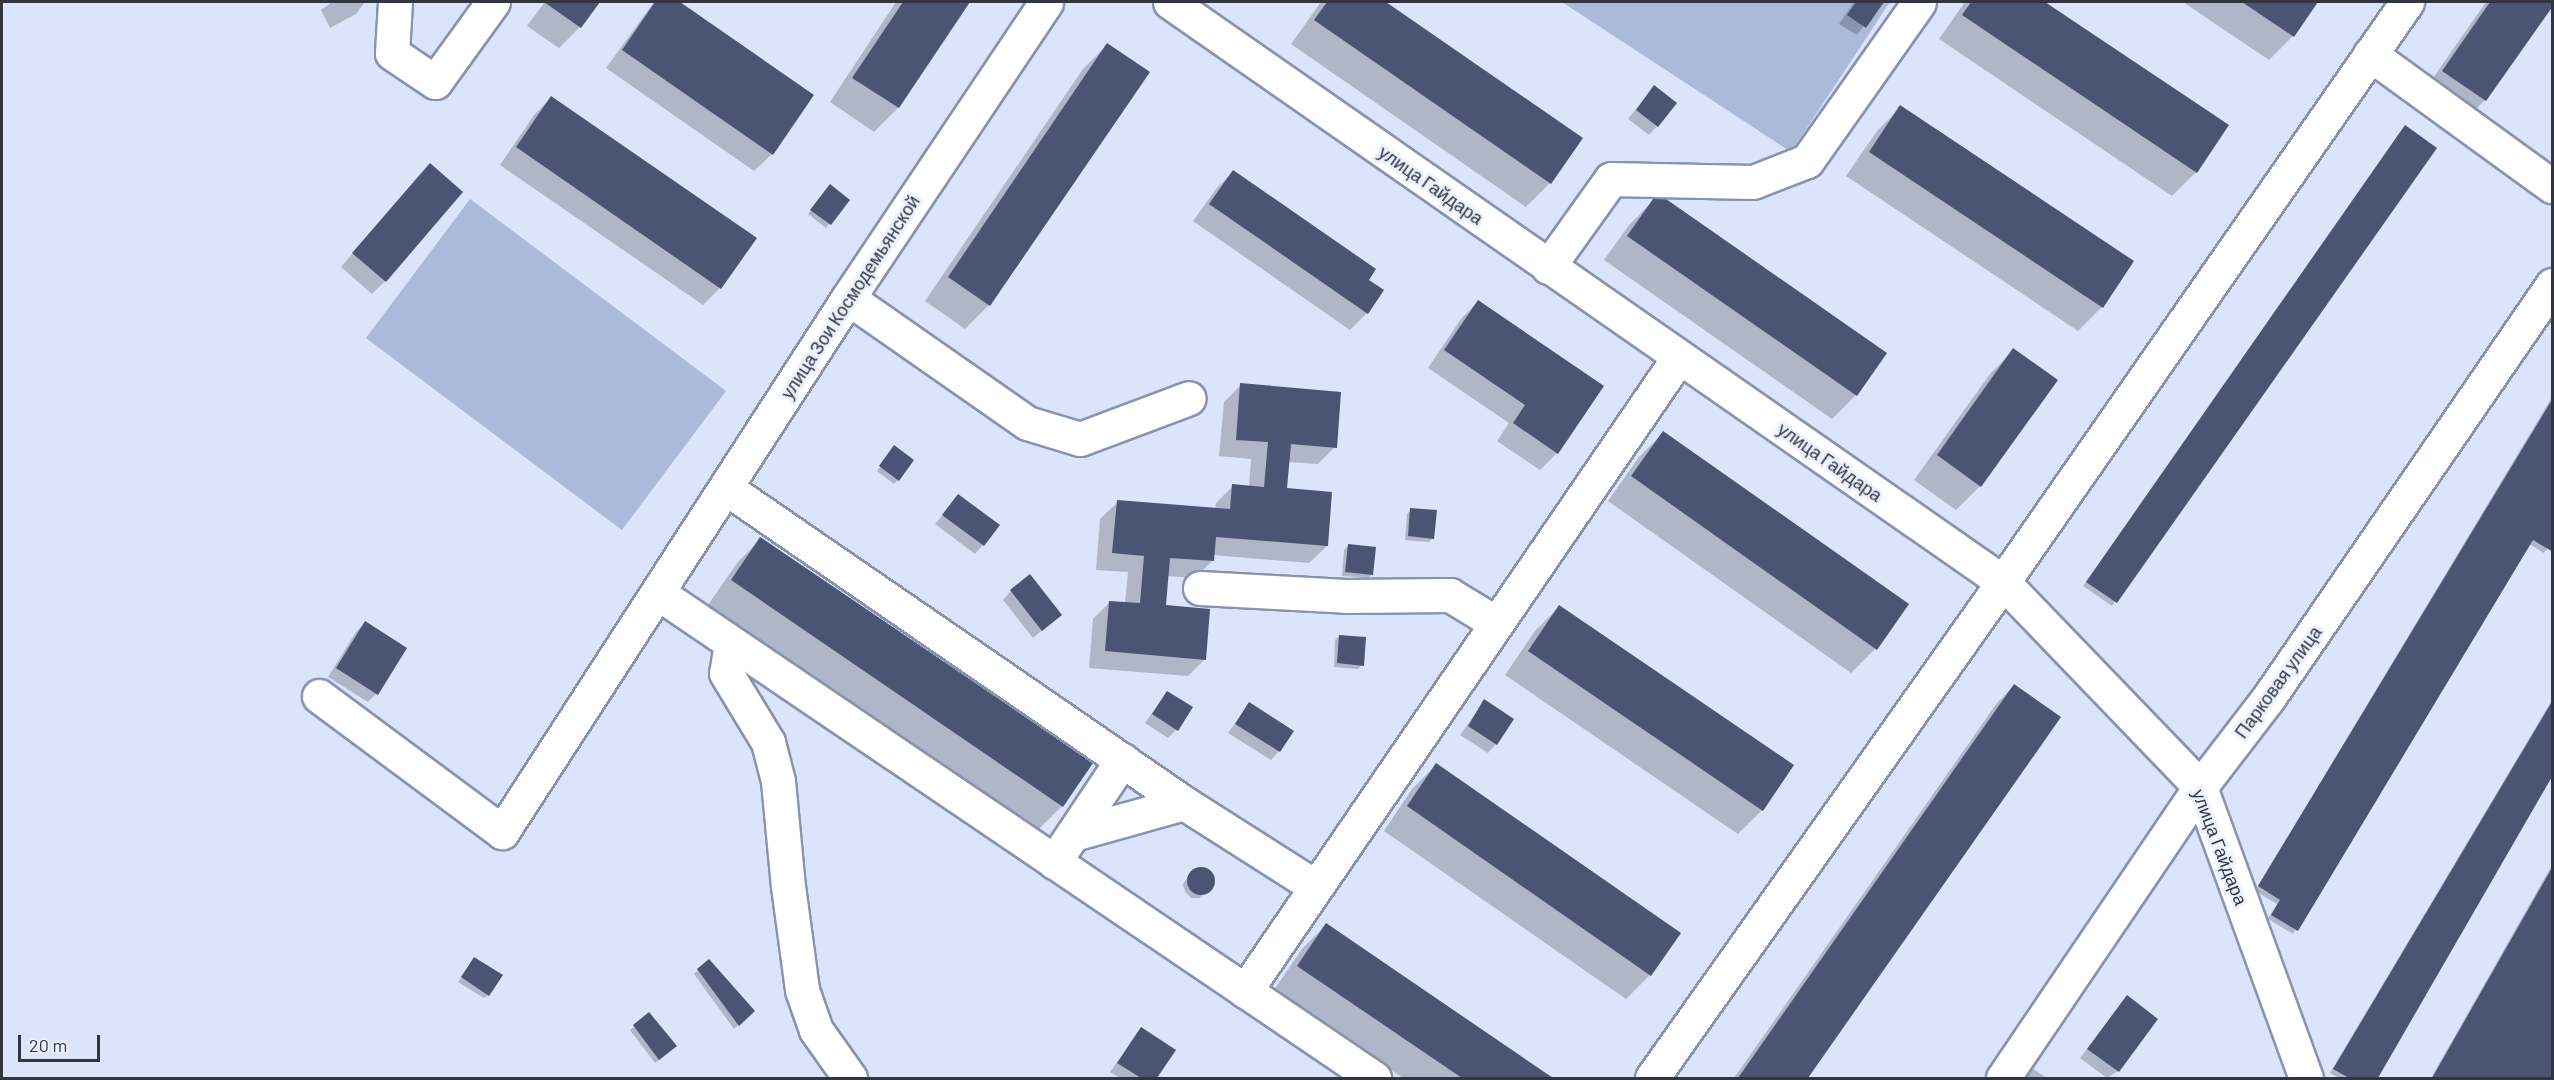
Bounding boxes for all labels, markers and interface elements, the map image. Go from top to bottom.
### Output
street label: улица Гайдара [1375,141,1487,229]
street label: улица Зои Космодемьянской [776,191,924,403]
street label: улица Гайдара [1774,418,1886,506]
street label: Парковая улица [2230,622,2326,742]
street label: улица Гайдара [2188,786,2252,908]
scale bar [21,1023,104,1061]
text: 20 m [29,1034,67,1056]

